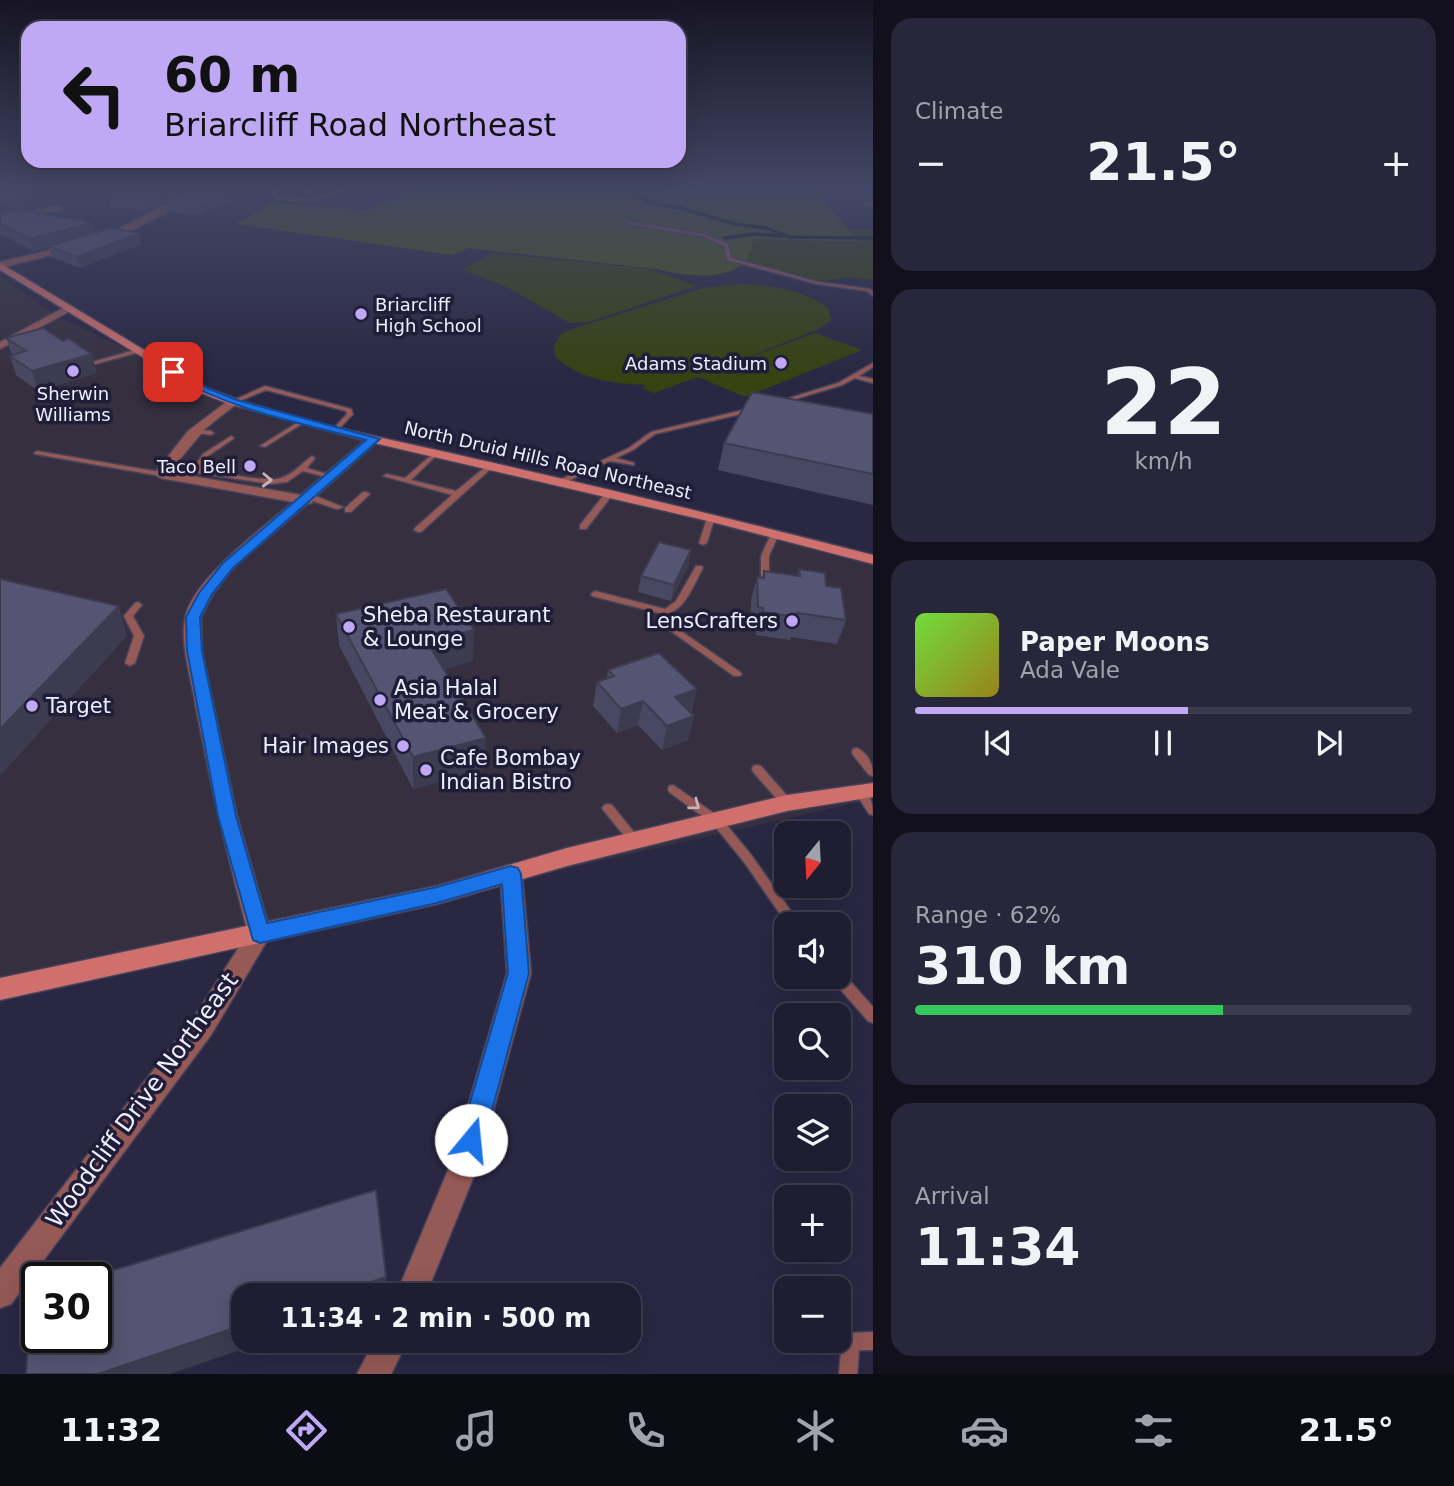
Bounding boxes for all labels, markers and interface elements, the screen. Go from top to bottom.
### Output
text: 60 m [164,47,300,104]
icon: left [49,49,140,140]
text: Climate [915,98,1004,124]
text: Briarcliff Road Northeast [164,106,556,144]
text: 21.5° [1086,132,1241,192]
text: − [915,141,947,185]
text: + [1380,141,1412,185]
place label: Briarcliff High School [375,294,482,336]
marker: Briarcliff High School [353,306,369,322]
pin [143,342,203,402]
text: 22 [1100,350,1227,455]
icon: arrive [154,353,192,391]
place label: Adams Stadium [625,353,767,374]
marker: Adams Stadium [773,355,789,371]
marker: Sherwin Williams [65,363,81,379]
place label: Sherwin Williams [35,383,111,425]
street label: North Druid Hills Road Northeast [402,417,694,503]
text: km/h [1134,448,1193,474]
place label: Taco Bell [156,456,236,477]
marker: Taco Bell [242,458,258,474]
one-way arrow [262,473,273,488]
place label: Sheba Restaurant & Lounge [363,603,550,651]
place label: LensCrafters [646,609,778,633]
marker: LensCrafters [784,613,800,629]
marker: Sheba Restaurant & Lounge [341,619,357,635]
text: Paper Moons [1020,627,1210,657]
text: Ada Vale [1020,657,1120,683]
place label: Asia Halal Meat & Grocery [394,676,559,724]
marker: Asia Halal Meat & Grocery [372,692,388,708]
place label: Target [45,694,111,718]
marker: Target [24,698,40,714]
icon: previous [979,724,1017,762]
icon: pause [1144,724,1182,762]
icon: next [1310,724,1348,762]
place label: Hair Images [262,734,389,758]
marker: Hair Images [395,738,411,754]
place label: Cafe Bombay Indian Bistro [440,746,581,794]
marker: Cafe Bombay Indian Bistro [418,762,434,778]
one-way arrow [687,797,700,809]
north arrow [774,821,850,898]
map controls [774,821,851,1353]
text: Range · 62% [915,902,1061,928]
button: sound [774,912,851,989]
text: 310 km [915,936,1130,996]
street label: Woodcliff Drive Northeast [40,967,244,1233]
button: search [774,1003,851,1080]
button: layers [774,1094,851,1171]
position arrow [434,1103,508,1177]
text: Arrival [915,1183,990,1209]
button: + [774,1185,851,1262]
text: 11:34 [915,1217,1081,1277]
speed limit sign: 30 [21,1262,112,1353]
button: − [774,1276,851,1353]
text: 11:34 · 2 min · 500 m [281,1303,591,1333]
icon: directions [282,1406,331,1455]
icon: music [452,1406,501,1455]
icon: phone [621,1406,670,1455]
icon: climate [791,1406,840,1455]
icon: car [960,1406,1009,1455]
icon: filters [1129,1406,1178,1455]
text: 11:32 [60,1411,162,1449]
text: 21.5° [1299,1411,1394,1449]

